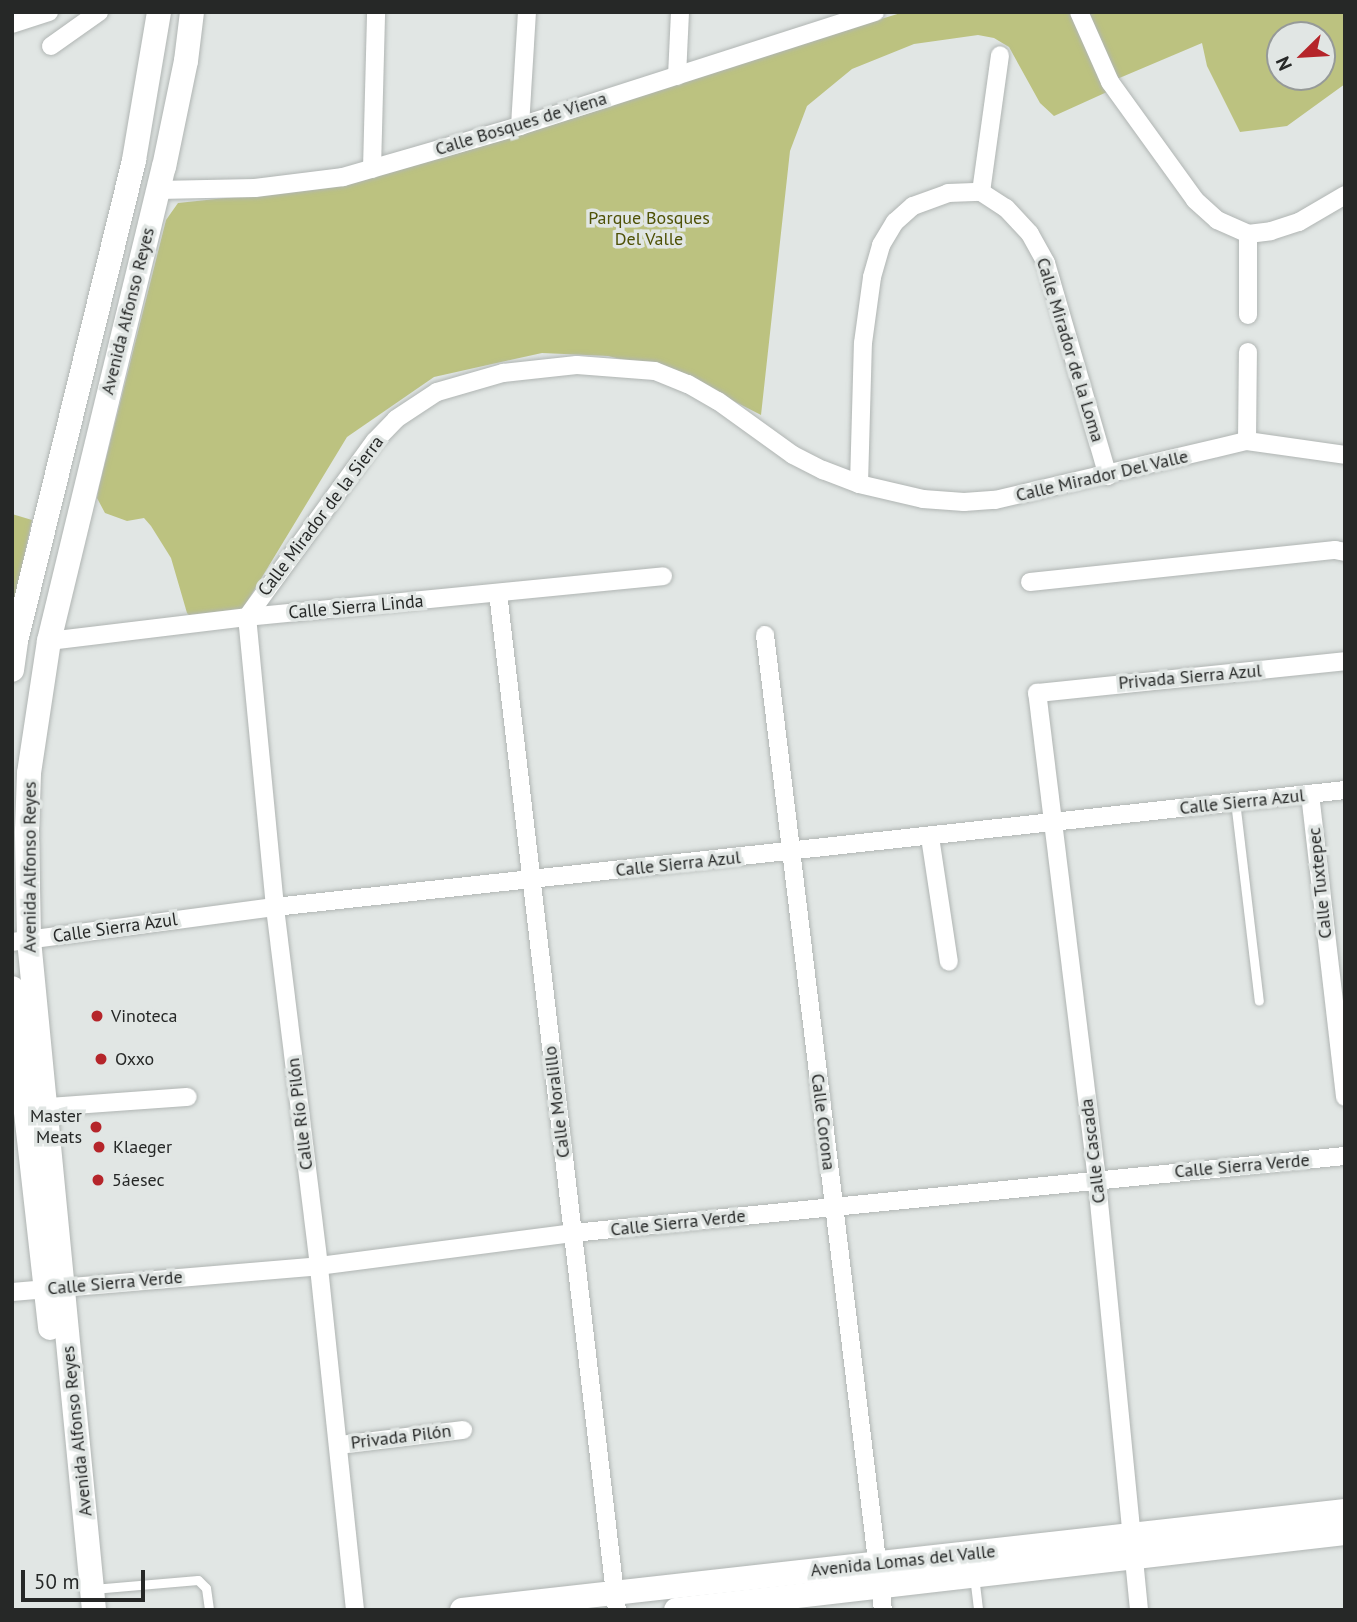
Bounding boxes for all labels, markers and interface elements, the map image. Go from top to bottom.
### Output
north arrow [1266,21,1336,91]
text: N [1270,53,1297,74]
street label: Calle Bosques de Viena [432,88,610,160]
park label: Parque Bosques Del Valle [588,208,710,250]
street label: Avenida Alfonso Reyes [97,225,159,397]
street label: Calle Mirador de la Loma [1032,255,1108,445]
street label: Calle Mirador de la Sierra [254,432,388,600]
street label: Calle Mirador Del Valle [1014,446,1190,506]
street label: Calle Sierra Linda [288,590,424,624]
street label: Privada Sierra Azul [1117,660,1263,694]
street label: Avenida Alfonso Reyes [19,781,41,953]
street label: Calle Sierra Azul [1178,785,1306,819]
street label: Calle Tuxtepec [1303,826,1337,940]
street label: Calle Sierra Azul [614,847,742,881]
street label: Calle Sierra Azul [51,909,179,947]
place label: Vinoteca [111,1005,177,1027]
marker: Vinoteca [89,1008,105,1024]
street label: Calle Moralillo [539,1045,575,1159]
place label: Oxxo [115,1048,154,1070]
marker: Oxxo [93,1051,109,1067]
street label: Calle Río Pilón [282,1057,318,1171]
street label: Calle Corona [806,1072,840,1172]
street label: Calle Cascada [1076,1097,1110,1205]
place label: Master Meats [30,1106,82,1148]
marker: Master Meats [88,1119,104,1135]
place label: Klaeger [113,1136,172,1158]
marker: Klaeger [91,1139,107,1155]
street label: Calle Sierra Verde [1173,1149,1311,1183]
place label: 5áesec [112,1169,165,1191]
marker: 5áesec [90,1172,106,1188]
street label: Calle Sierra Verde [609,1205,747,1241]
street label: Calle Sierra Verde [46,1266,184,1300]
street label: Avenida Alfonso Reyes [57,1344,97,1518]
street label: Privada Pilón [350,1420,452,1454]
street label: Avenida Lomas del Valle [809,1541,997,1581]
scale bar [24,1556,149,1600]
text: 50 m [34,1568,80,1595]

